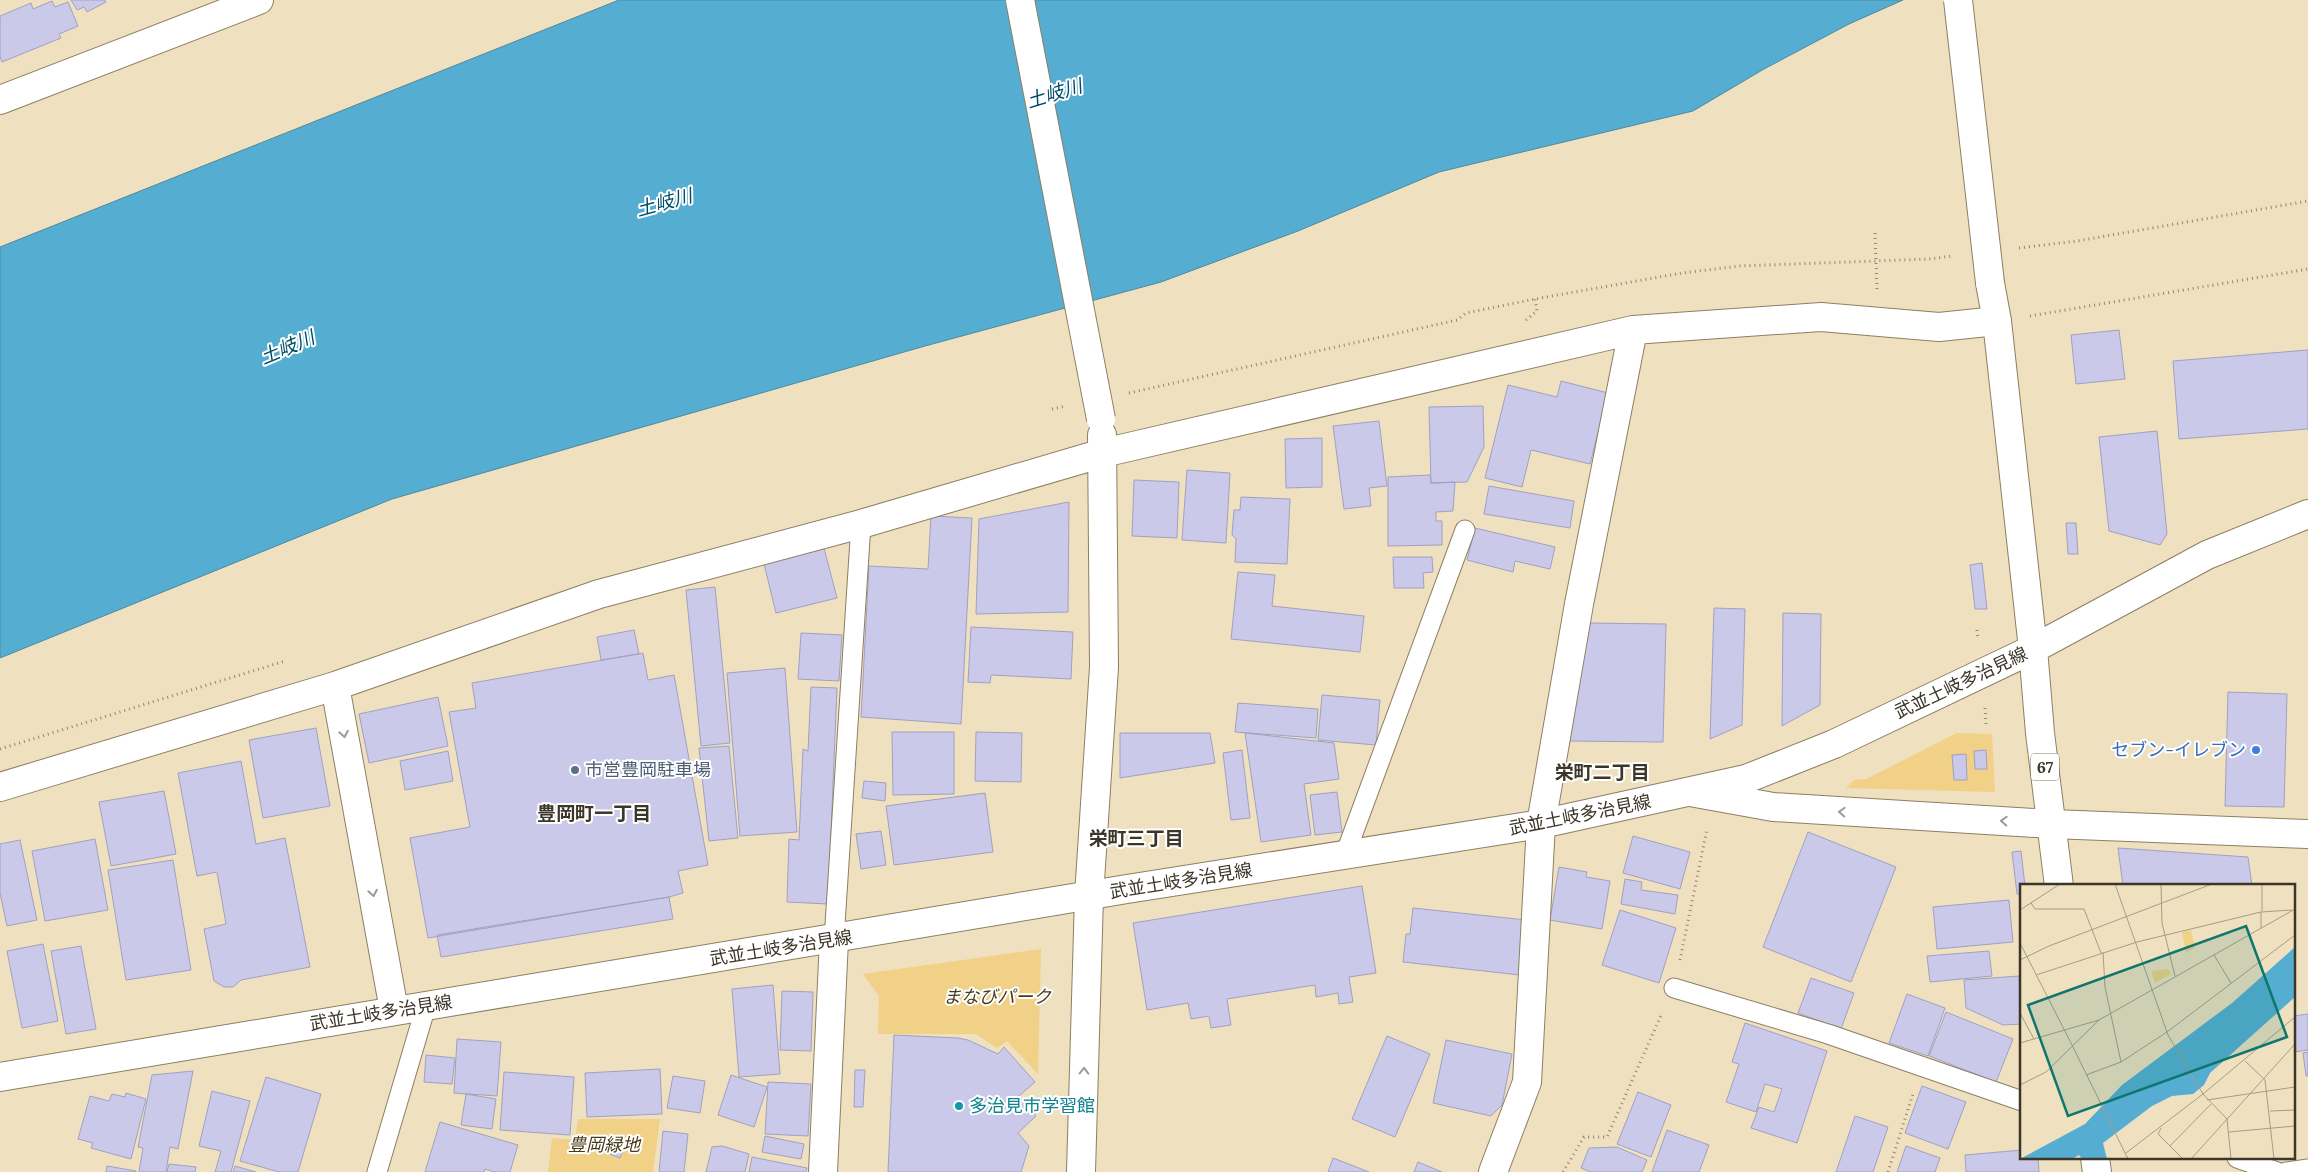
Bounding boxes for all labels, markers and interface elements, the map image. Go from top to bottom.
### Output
water label: 土岐川 [1023,73,1087,113]
water label: 土岐川 [633,183,697,221]
water label: 土岐川 [256,324,320,369]
street label: 武並土岐多治見線 [1891,642,2031,723]
one-way arrow [338,729,348,738]
place label: セブン-イレブン [2111,738,2246,761]
marker: セブン-イレブン [2250,744,2262,756]
road number: 67 [2031,754,2059,780]
place label: 市営豊岡駐車場 [585,758,711,781]
district label: 栄町二丁目 [1554,760,1650,784]
marker: 市営豊岡駐車場 [569,764,581,776]
street label: 武並土岐多治見線 [1507,789,1653,840]
district label: 豊岡町一丁目 [537,801,651,825]
one-way arrow [1837,806,1845,817]
one-way arrow [1999,816,2007,827]
district label: 栄町三丁目 [1088,826,1184,850]
street label: 武並土岐多治見線 [1108,858,1254,903]
inset map [2020,884,2296,1160]
one-way arrow [367,889,378,898]
street label: 武並土岐多治見線 [708,925,854,970]
park label: まなびパーク [943,985,1052,1008]
street label: 武並土岐多治見線 [308,990,454,1035]
one-way arrow [1079,1067,1089,1074]
place label: 多治見市学習館 [969,1094,1095,1117]
marker: 多治見市学習館 [953,1100,965,1112]
park label: 豊岡緑地 [568,1133,642,1156]

